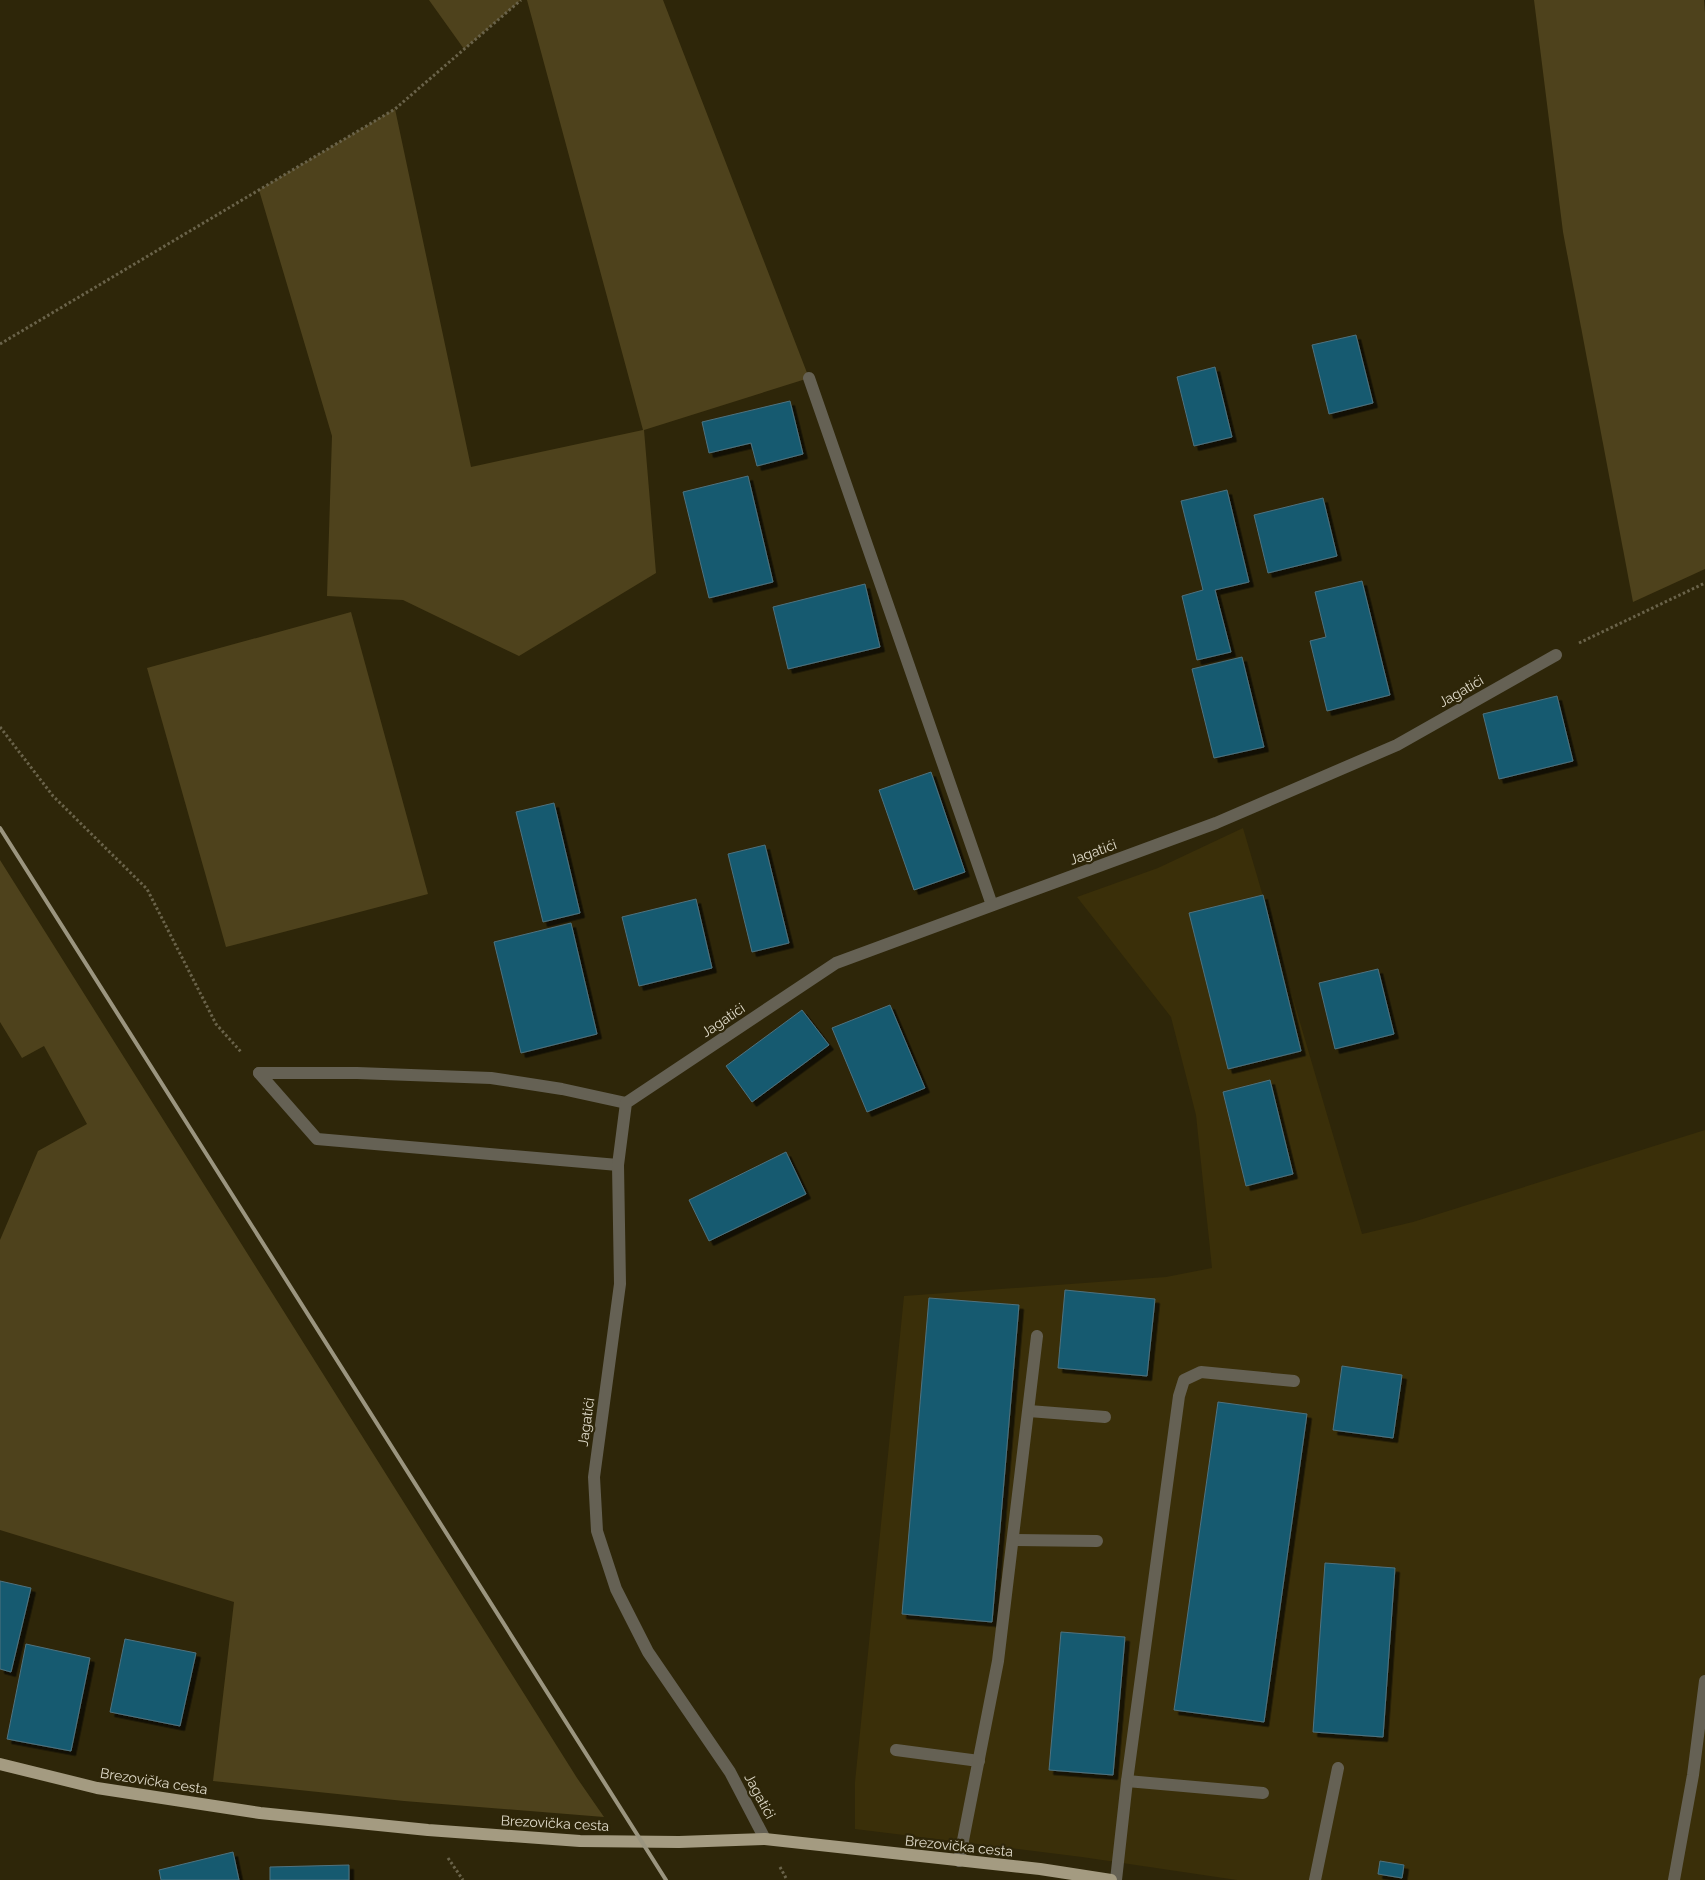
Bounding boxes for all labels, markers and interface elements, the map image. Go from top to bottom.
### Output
street label: Jagatići [1436,672,1486,710]
street label: Jagatići [1067,836,1119,868]
street label: Jagatići [698,1000,748,1040]
street label: Jagatići [575,1397,597,1447]
street label: Brezovička cesta [99,1765,209,1797]
street label: Jagatići [741,1771,779,1821]
street label: Brezovička cesta [500,1812,610,1834]
street label: Brezovička cesta [904,1832,1014,1860]

